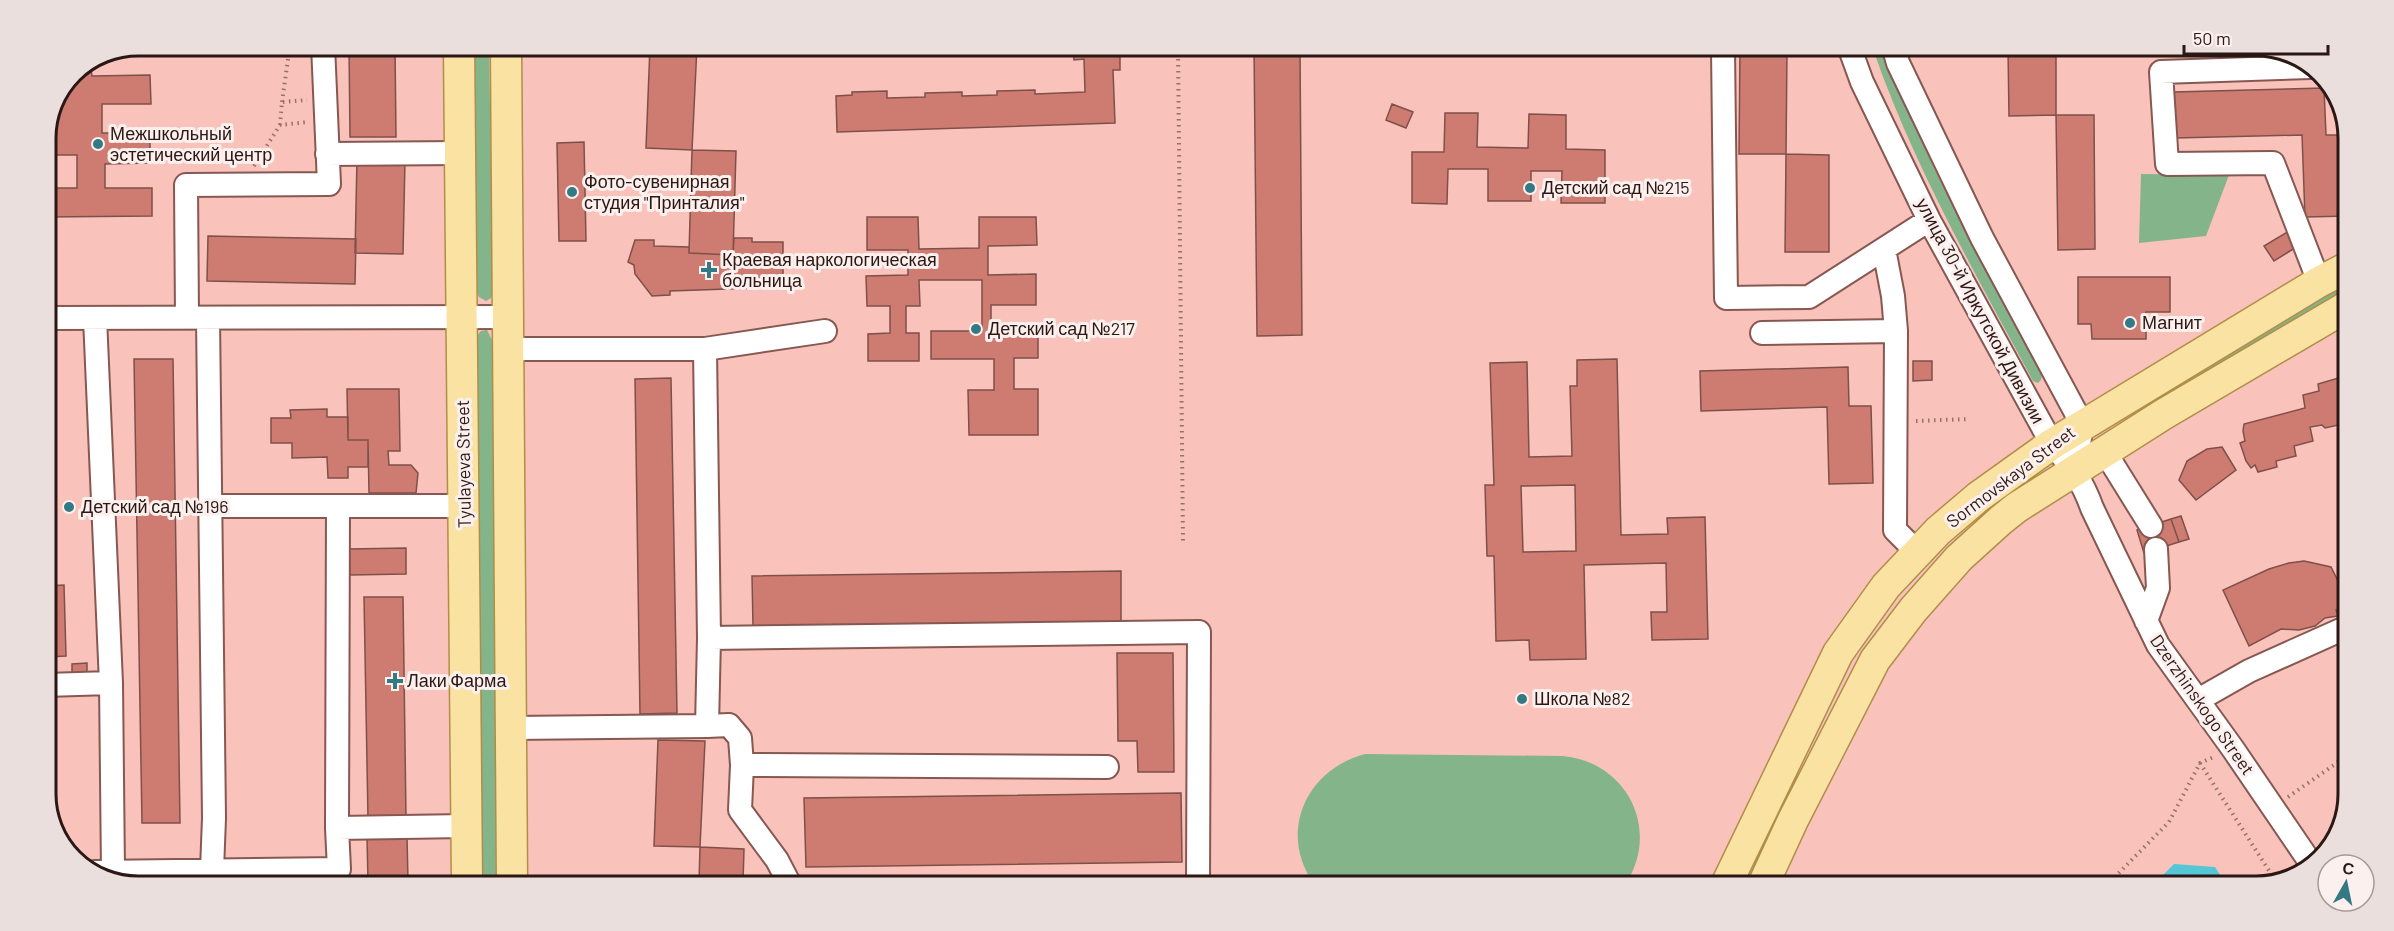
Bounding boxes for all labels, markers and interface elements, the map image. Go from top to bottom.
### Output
scale bar [2184,18,2328,56]
text: 50 m [2193,27,2231,49]
place label: Межшкольный эстетический центр [110,122,272,165]
marker: Межшкольный эстетический центр [91,137,105,151]
place label: Фото-сувенирная студия "Принталия" [584,170,745,213]
place label: Детский сад №215 [1542,176,1690,198]
marker: Детский сад №215 [1523,181,1537,195]
marker: Фото-сувенирная студия "Принталия" [565,185,579,199]
street label: улица 30-й Иркутской Дивизии [1912,194,2050,427]
place label: Краевая наркологическая больница [722,248,937,291]
marker: Краевая наркологическая больница [700,261,718,279]
place label: Магнит [2142,311,2202,333]
marker: Магнит [2123,316,2137,330]
place label: Детский сад №217 [988,317,1135,339]
marker: Детский сад №217 [969,322,983,336]
street label: Tyulayeva Street [451,400,475,528]
street label: Sormovskaya Street [1942,421,2079,532]
place label: Детский сад №196 [81,495,229,517]
marker: Детский сад №196 [62,500,76,514]
street label: Dzerzhinskogo Street [2146,630,2260,779]
place label: Лаки Фарма [407,669,507,691]
marker: Лаки Фарма [388,674,402,688]
place label: Школа №82 [1534,687,1631,709]
marker: Школа №82 [1515,692,1529,706]
north arrow [2316,853,2376,913]
text: С [2341,857,2356,878]

